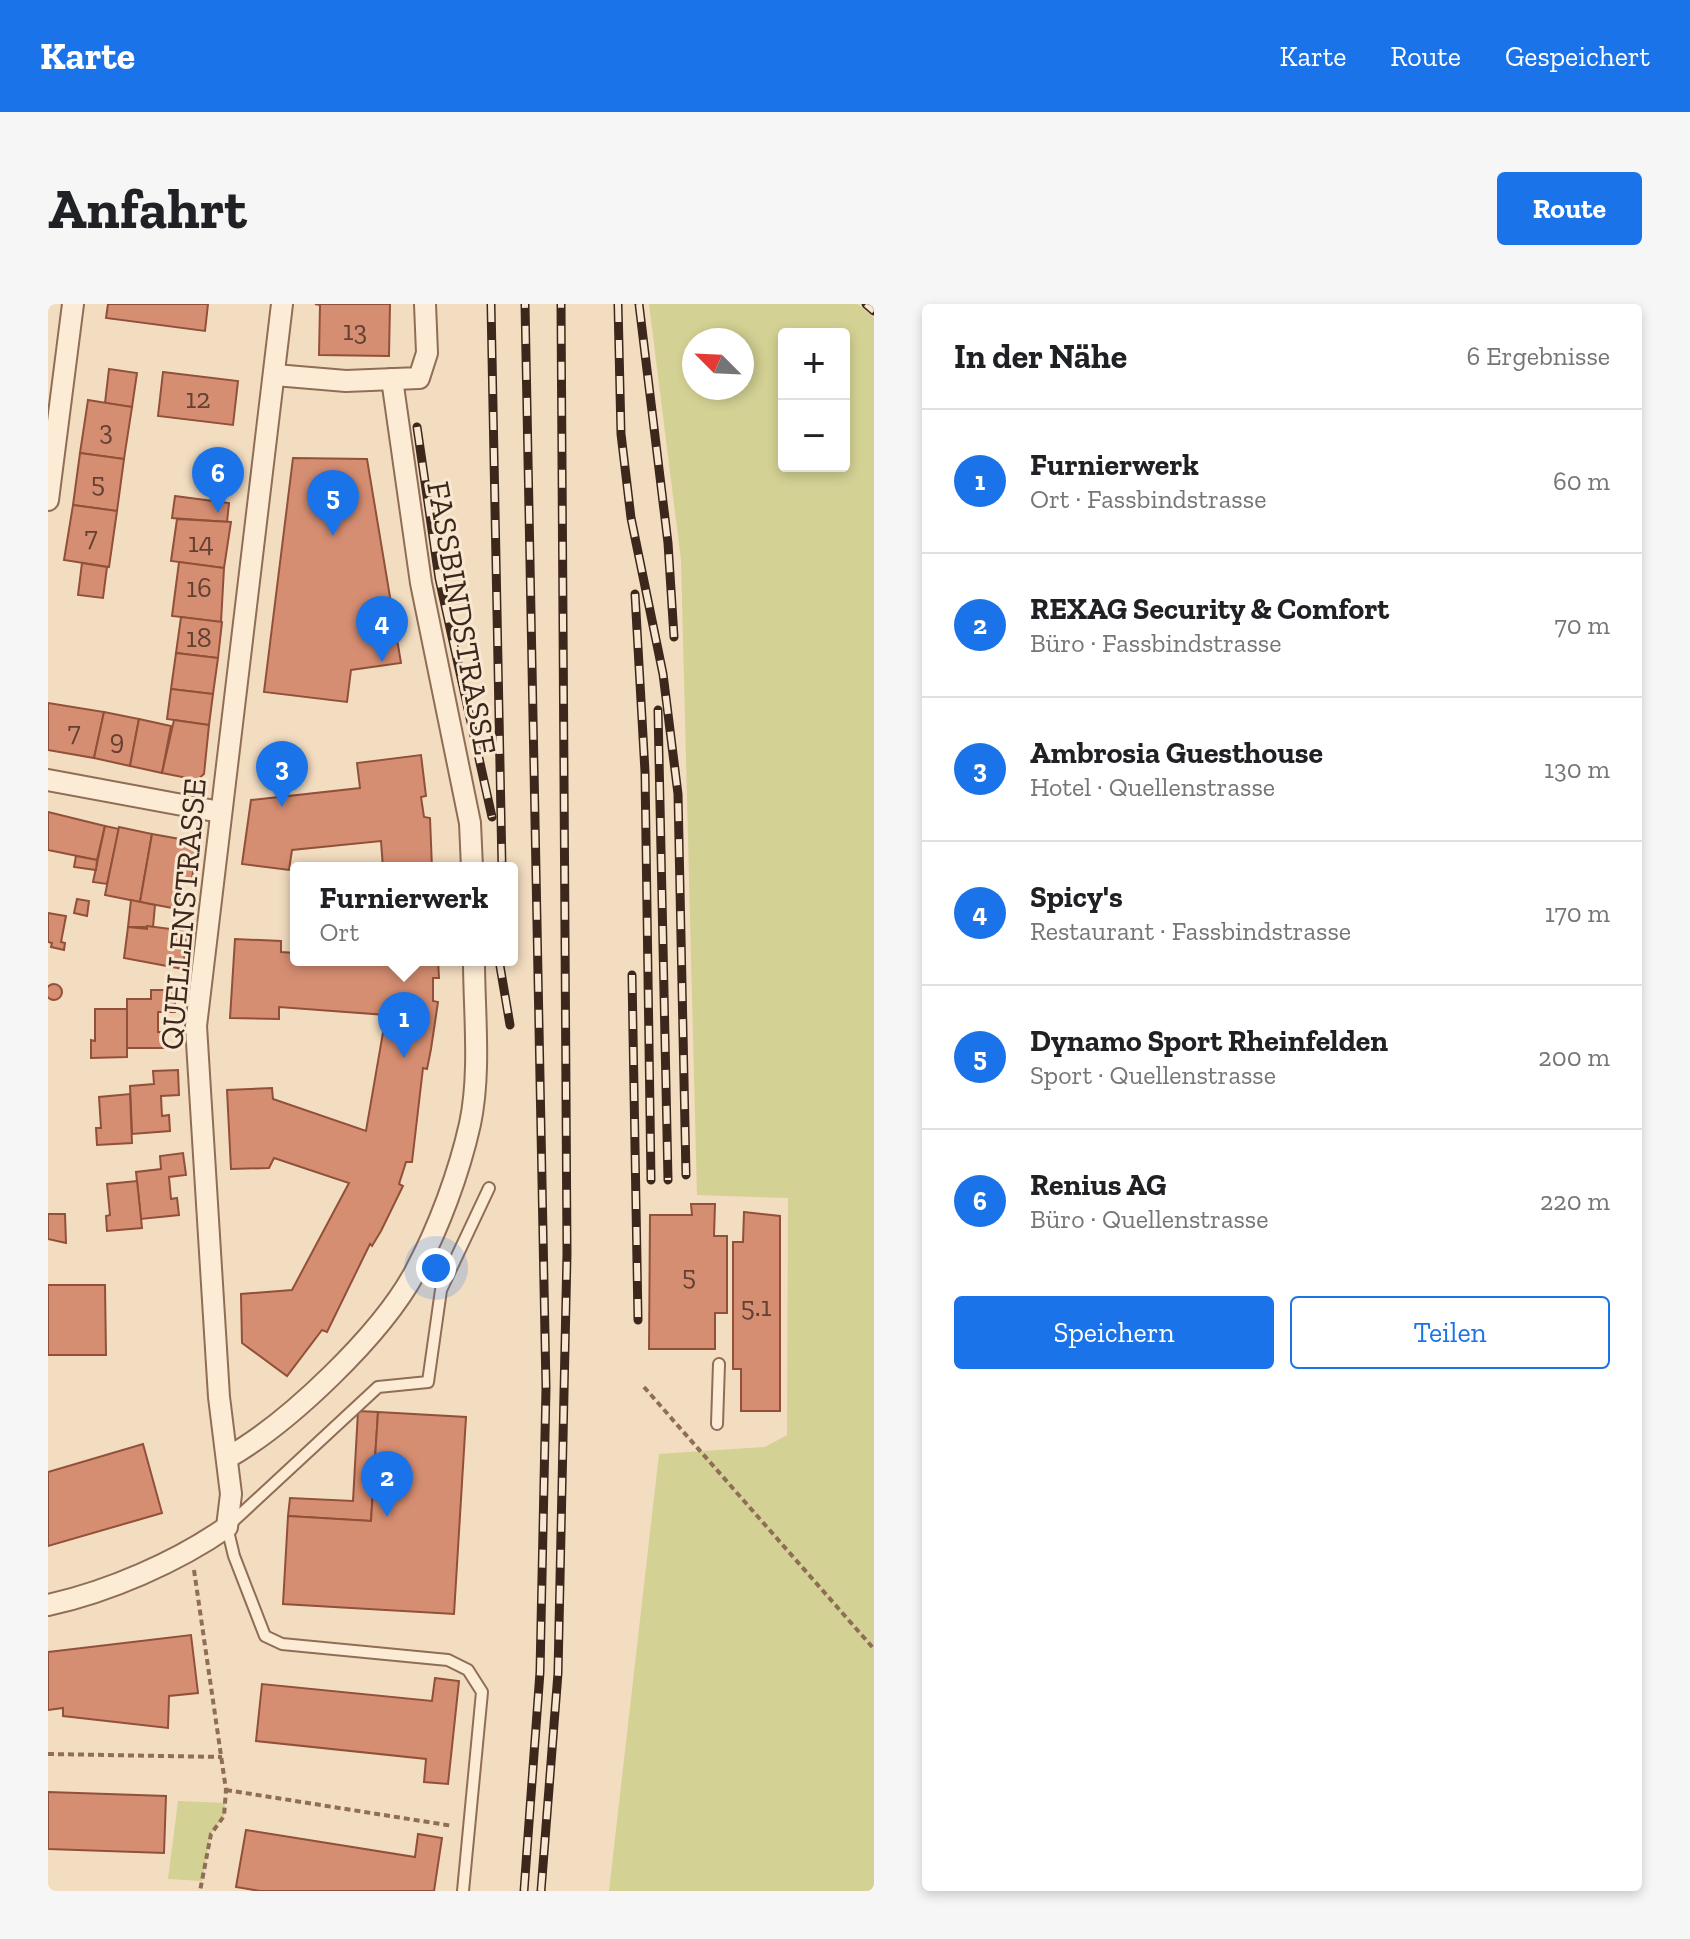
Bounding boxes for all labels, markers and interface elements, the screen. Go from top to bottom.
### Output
text: Karte [40,33,135,79]
text: Karte [1280,40,1346,73]
text: Route [1390,40,1461,73]
text: Gespeichert [1505,40,1650,73]
button: Route [1497,172,1642,245]
text: Anfahrt [48,175,247,242]
house number: 13 [343,314,367,347]
north arrow [682,328,754,400]
map controls [778,328,850,472]
button: + [778,328,850,400]
text: In der Nähe [954,336,1127,377]
text: 6 Ergebnisse [1467,340,1610,372]
house number: 12 [185,382,211,415]
button: − [778,400,850,472]
house number: 3 [99,414,113,447]
pin: 6 [192,447,244,513]
text: Furnierwerk [1030,447,1199,483]
text: 1 [975,465,985,497]
text: 60 m [1553,465,1610,497]
house number: 5 [91,466,105,499]
pin: 5 [307,470,359,536]
street label: FASSBINDSTRASSE [419,478,505,758]
text: Ort · Fassbindstrasse [1030,483,1266,515]
house number: 7 [84,520,98,553]
house number: 14 [188,526,214,559]
house number: 16 [186,571,212,604]
text: REXAG Security & Comfort [1030,591,1389,627]
pin: 4 [356,596,408,662]
text: 2 [973,609,987,641]
text: 70 m [1554,609,1610,641]
house number: 18 [186,621,212,654]
text: Büro · Fassbindstrasse [1030,627,1281,659]
house number: 7 [67,715,81,748]
house number: 9 [110,723,124,756]
text: Ambrosia Guesthouse [1030,735,1323,771]
pin: 3 [256,741,308,807]
text: 3 [973,753,987,785]
text: 130 m [1544,753,1610,785]
text: Hotel · Quellenstrasse [1030,771,1275,803]
street label: QUELLENSTRASSE [152,777,214,1051]
popup [290,862,518,966]
text: Spicy's [1030,879,1123,915]
text: Furnierwerk [320,880,488,916]
text: 4 [973,897,987,929]
text: 170 m [1545,897,1610,929]
text: Restaurant · Fassbindstrasse [1030,915,1351,947]
text: Ort [320,916,359,948]
pin: 1 [378,992,430,1058]
text: Dynamo Sport Rheinfelden [1030,1023,1388,1059]
text: 5 [973,1041,987,1073]
text: 200 m [1538,1041,1610,1073]
text: Sport · Quellenstrasse [1030,1059,1276,1091]
text: Renius AG [1030,1167,1167,1203]
text: 6 [973,1185,987,1217]
text: 220 m [1540,1185,1610,1217]
text: Büro · Quellenstrasse [1030,1203,1268,1235]
your location [416,1248,456,1288]
house number: 5 [682,1259,696,1292]
house number: 5.1 [740,1290,772,1323]
button: Speichern [954,1296,1274,1369]
button: Teilen [1290,1296,1610,1369]
pin: 2 [361,1451,413,1517]

